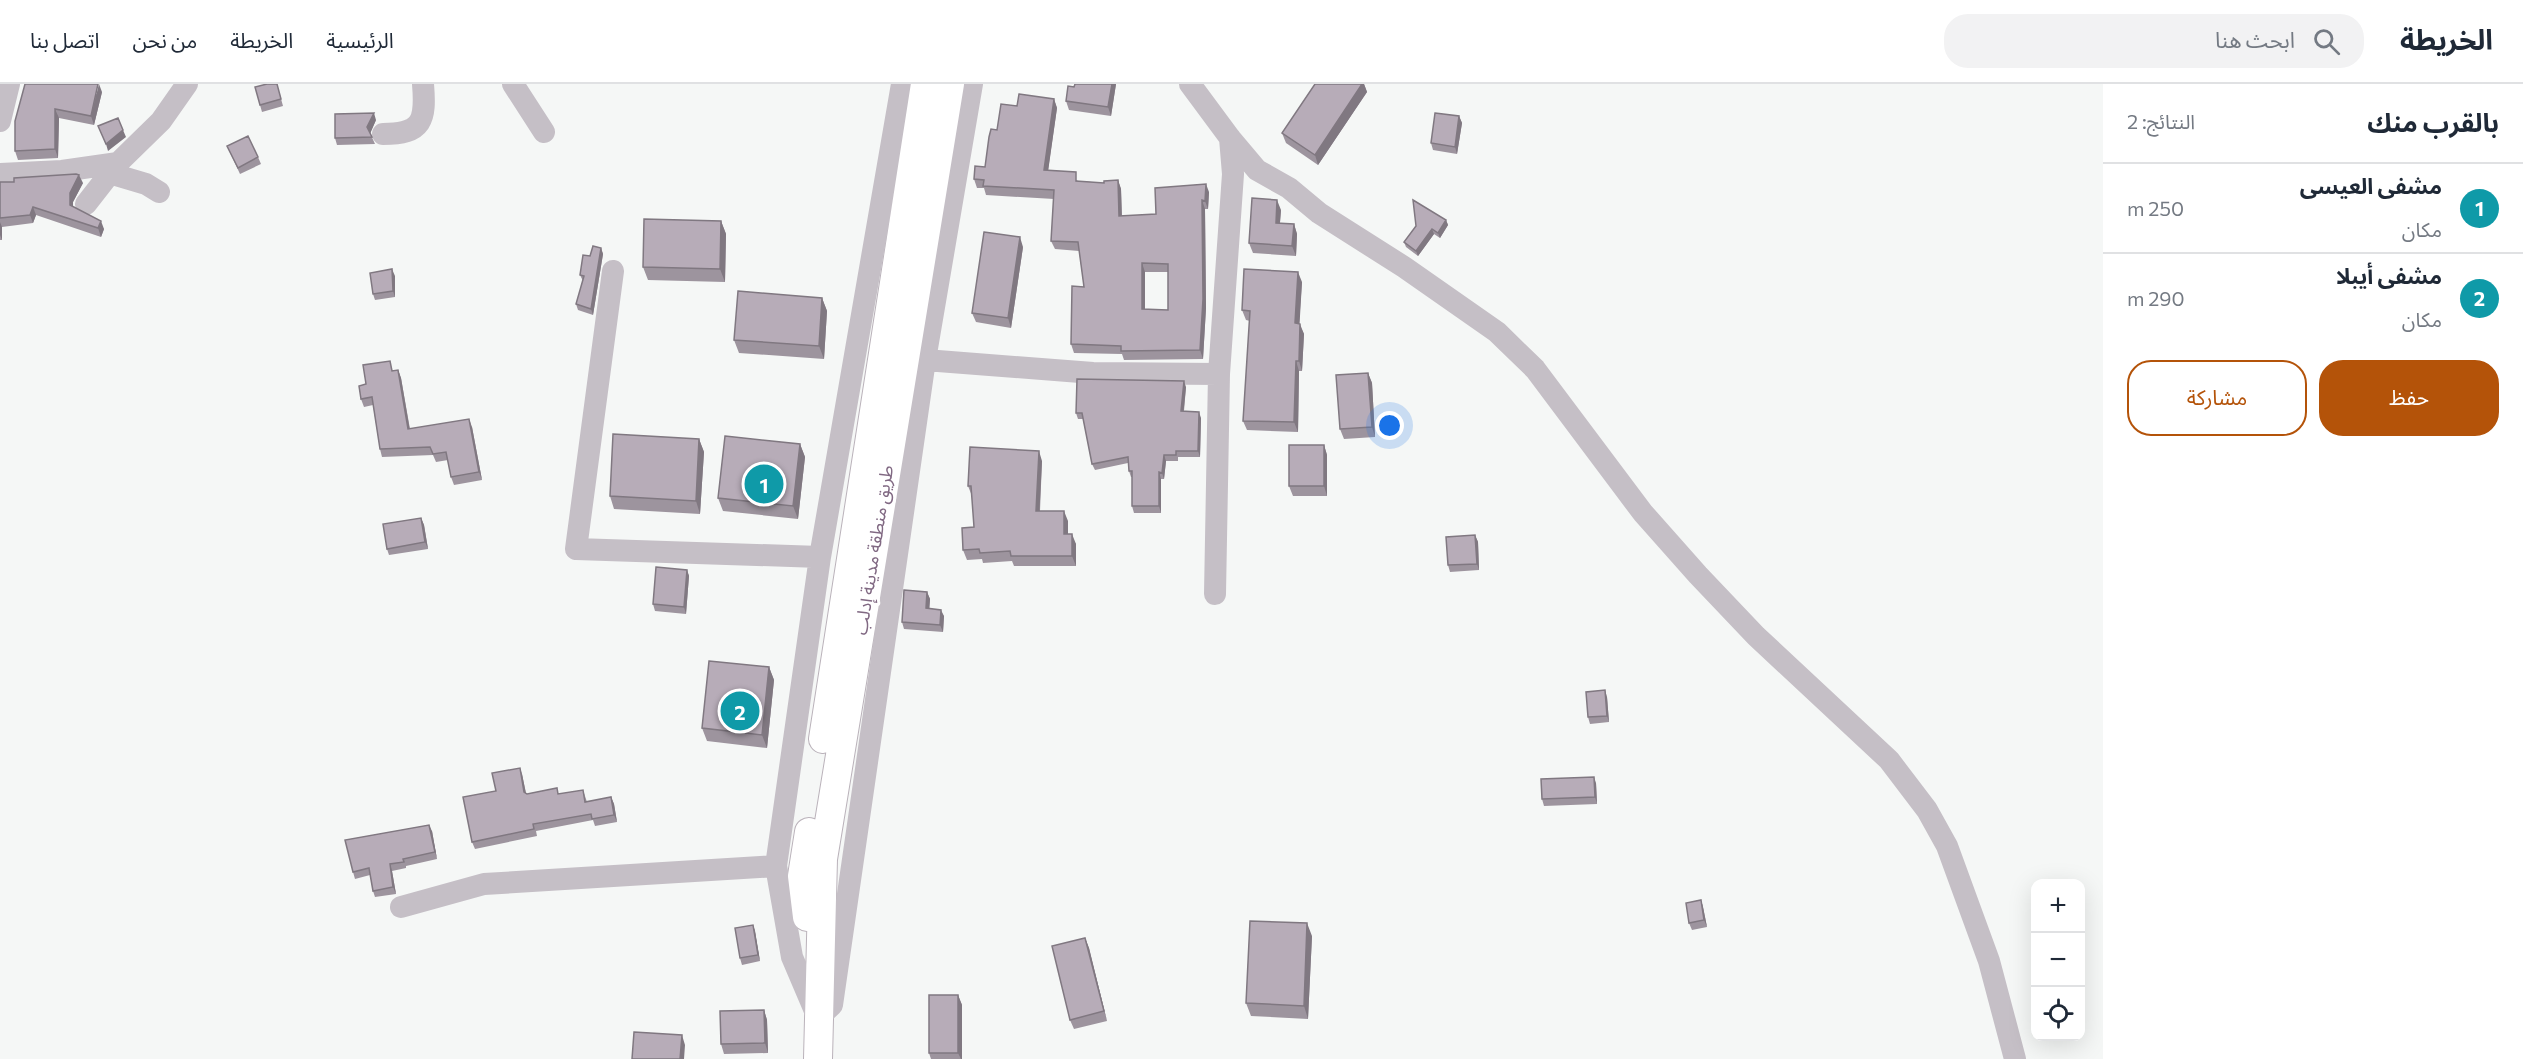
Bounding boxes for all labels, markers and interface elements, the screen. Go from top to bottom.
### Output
search box [1944,14,2364,68]
text: الخريطة [2400,22,2493,56]
icon: search [2310,25,2343,58]
text: ابحث هنا [2215,26,2295,53]
text: اتصل بنا [30,27,100,52]
text: من نحن [133,27,197,52]
text: الخريطة [230,27,293,52]
text: الرئيسية [326,27,394,52]
text: بالقرب منك [2367,106,2499,137]
text: النتائج: 2 [2127,109,2195,133]
text: مشفى العيسى [2300,172,2442,199]
text: 250 m [2127,196,2184,220]
text: 1 [2475,196,2484,220]
text: مكان [2402,217,2442,241]
text: مشفى أيبلا [2336,262,2442,289]
text: 290 m [2127,286,2185,310]
text: 2 [2474,286,2485,310]
text: مكان [2402,307,2442,331]
button: مشاركة [2127,360,2307,436]
button: حفظ [2319,360,2499,436]
your location [1375,411,1404,440]
pin: 1 [744,462,783,506]
street label: طريق منطقة مدينة إدلب [849,463,899,637]
pin: 2 [720,688,760,734]
map controls [2031,879,2085,1041]
button: + [2031,879,2085,933]
button: − [2031,933,2085,987]
button: locate [2031,987,2085,1041]

